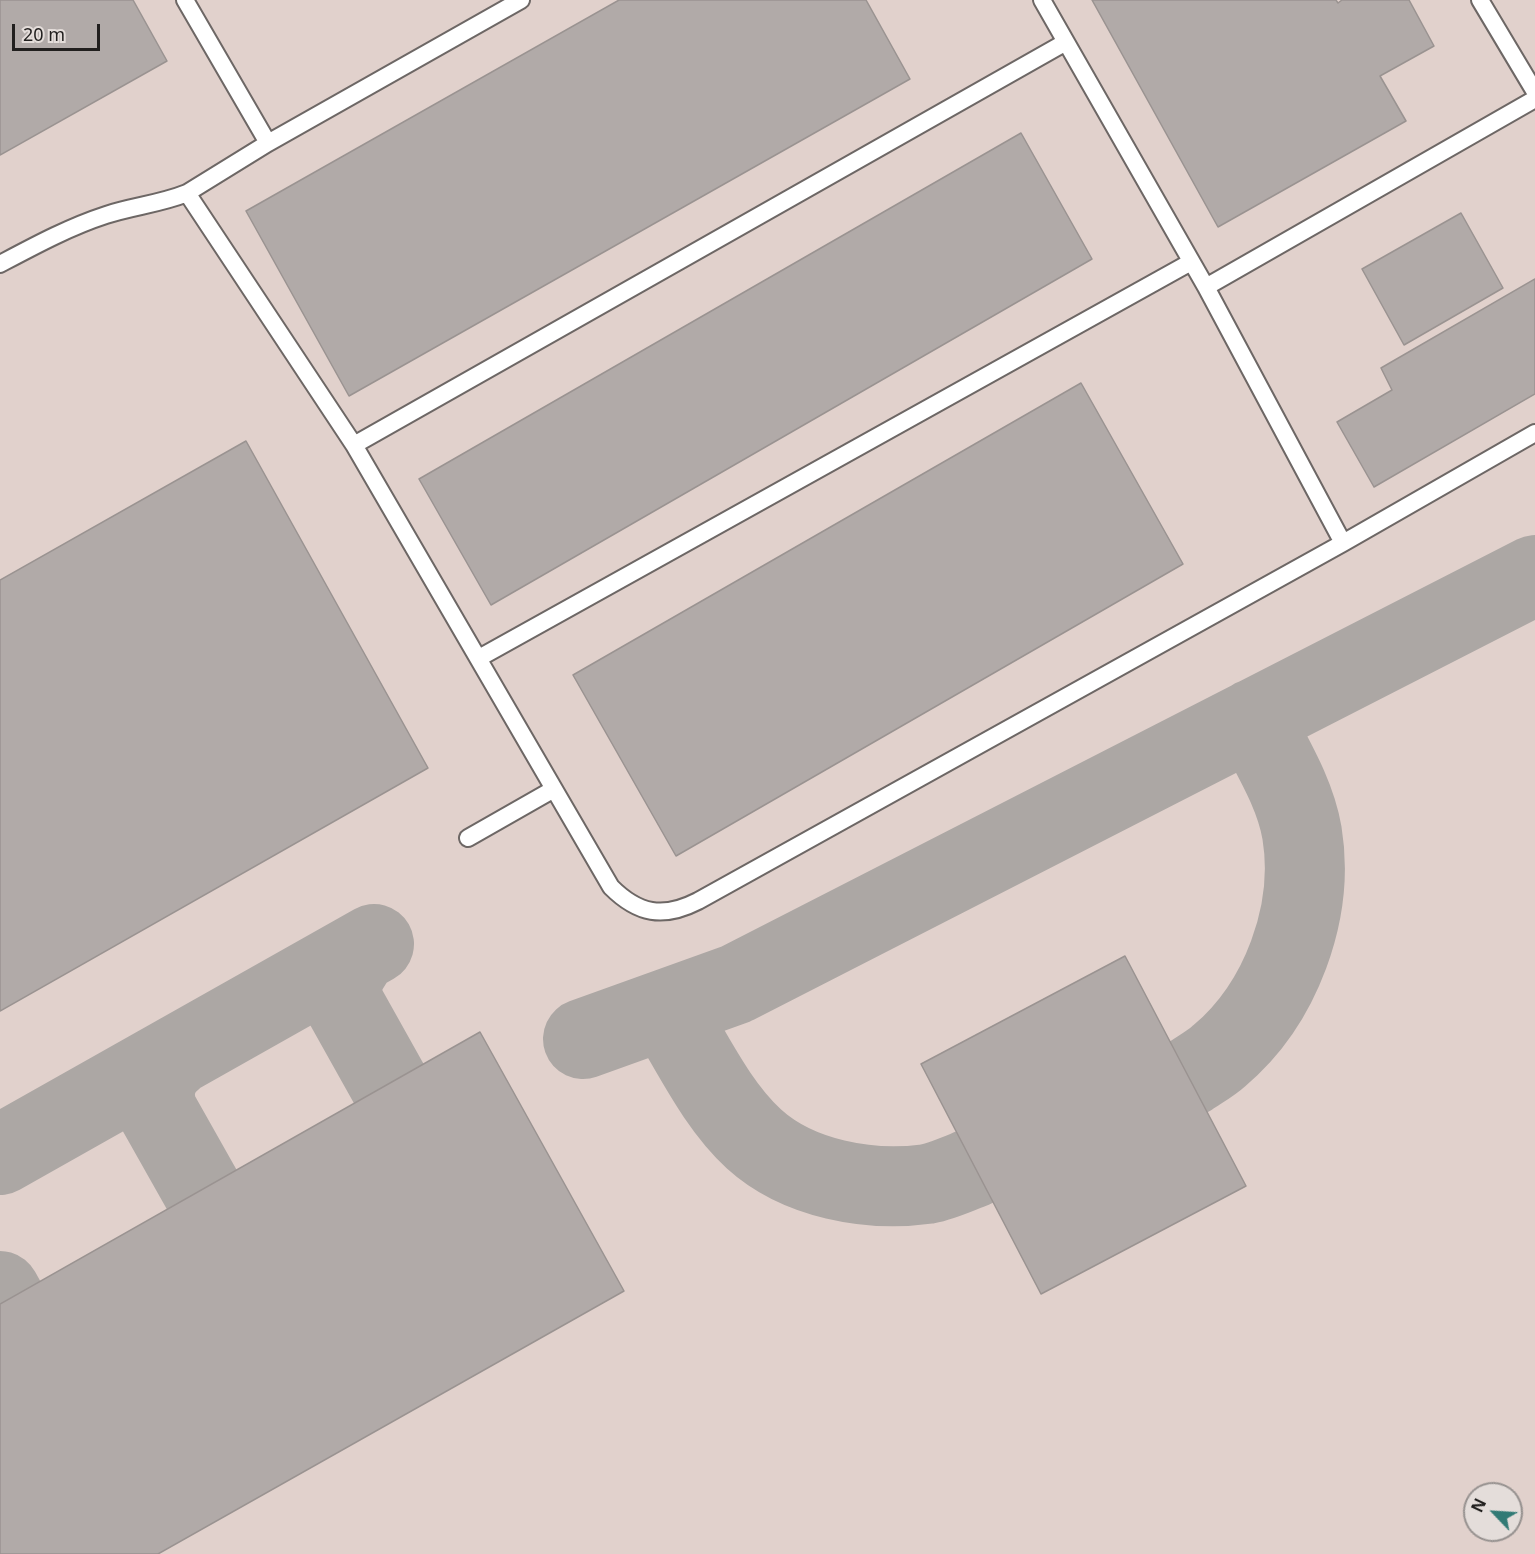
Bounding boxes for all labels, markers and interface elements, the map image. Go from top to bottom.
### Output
scale bar [15,12,104,50]
text: 20 m [23,22,65,46]
north arrow [1463,1482,1523,1542]
text: N [1466,1495,1491,1516]

